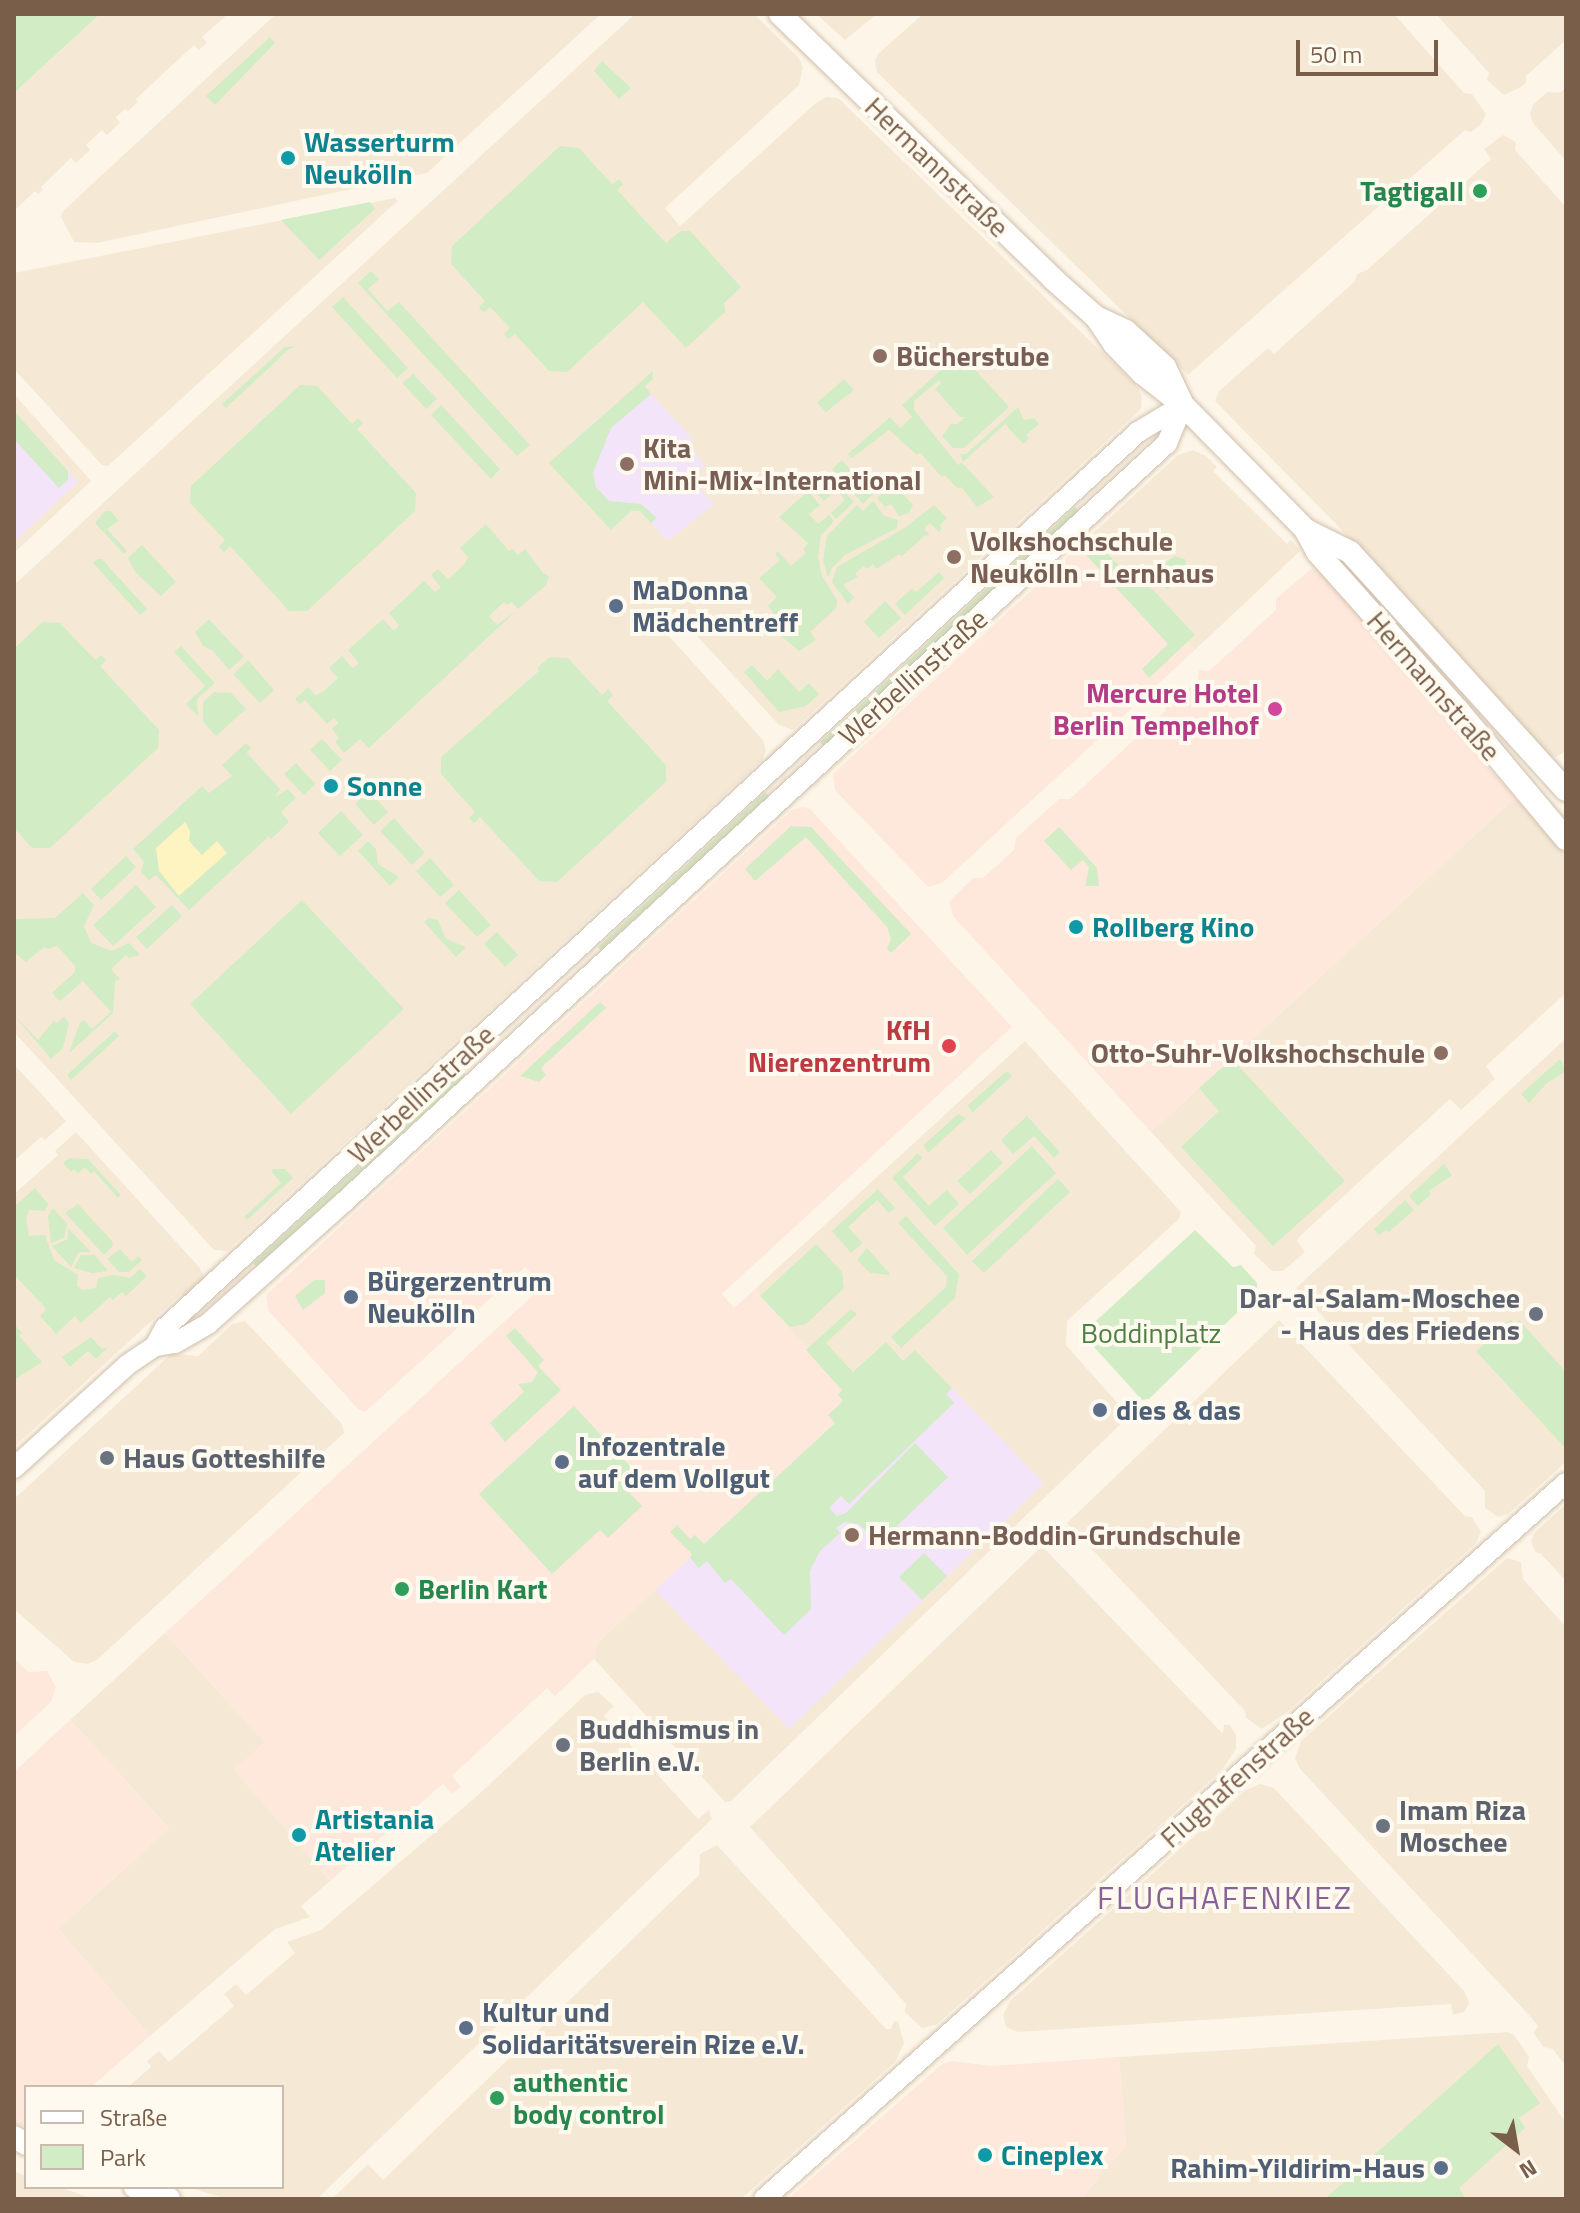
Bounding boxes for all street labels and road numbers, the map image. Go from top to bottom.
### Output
street label: Hermannstraße [858,90,1016,244]
street label: Werbellinstraße [832,602,994,752]
street label: Hermannstraße [1360,604,1508,768]
street label: Werbellinstraße [341,1018,501,1170]
street label: Flughafenstraße [1153,1699,1321,1855]

